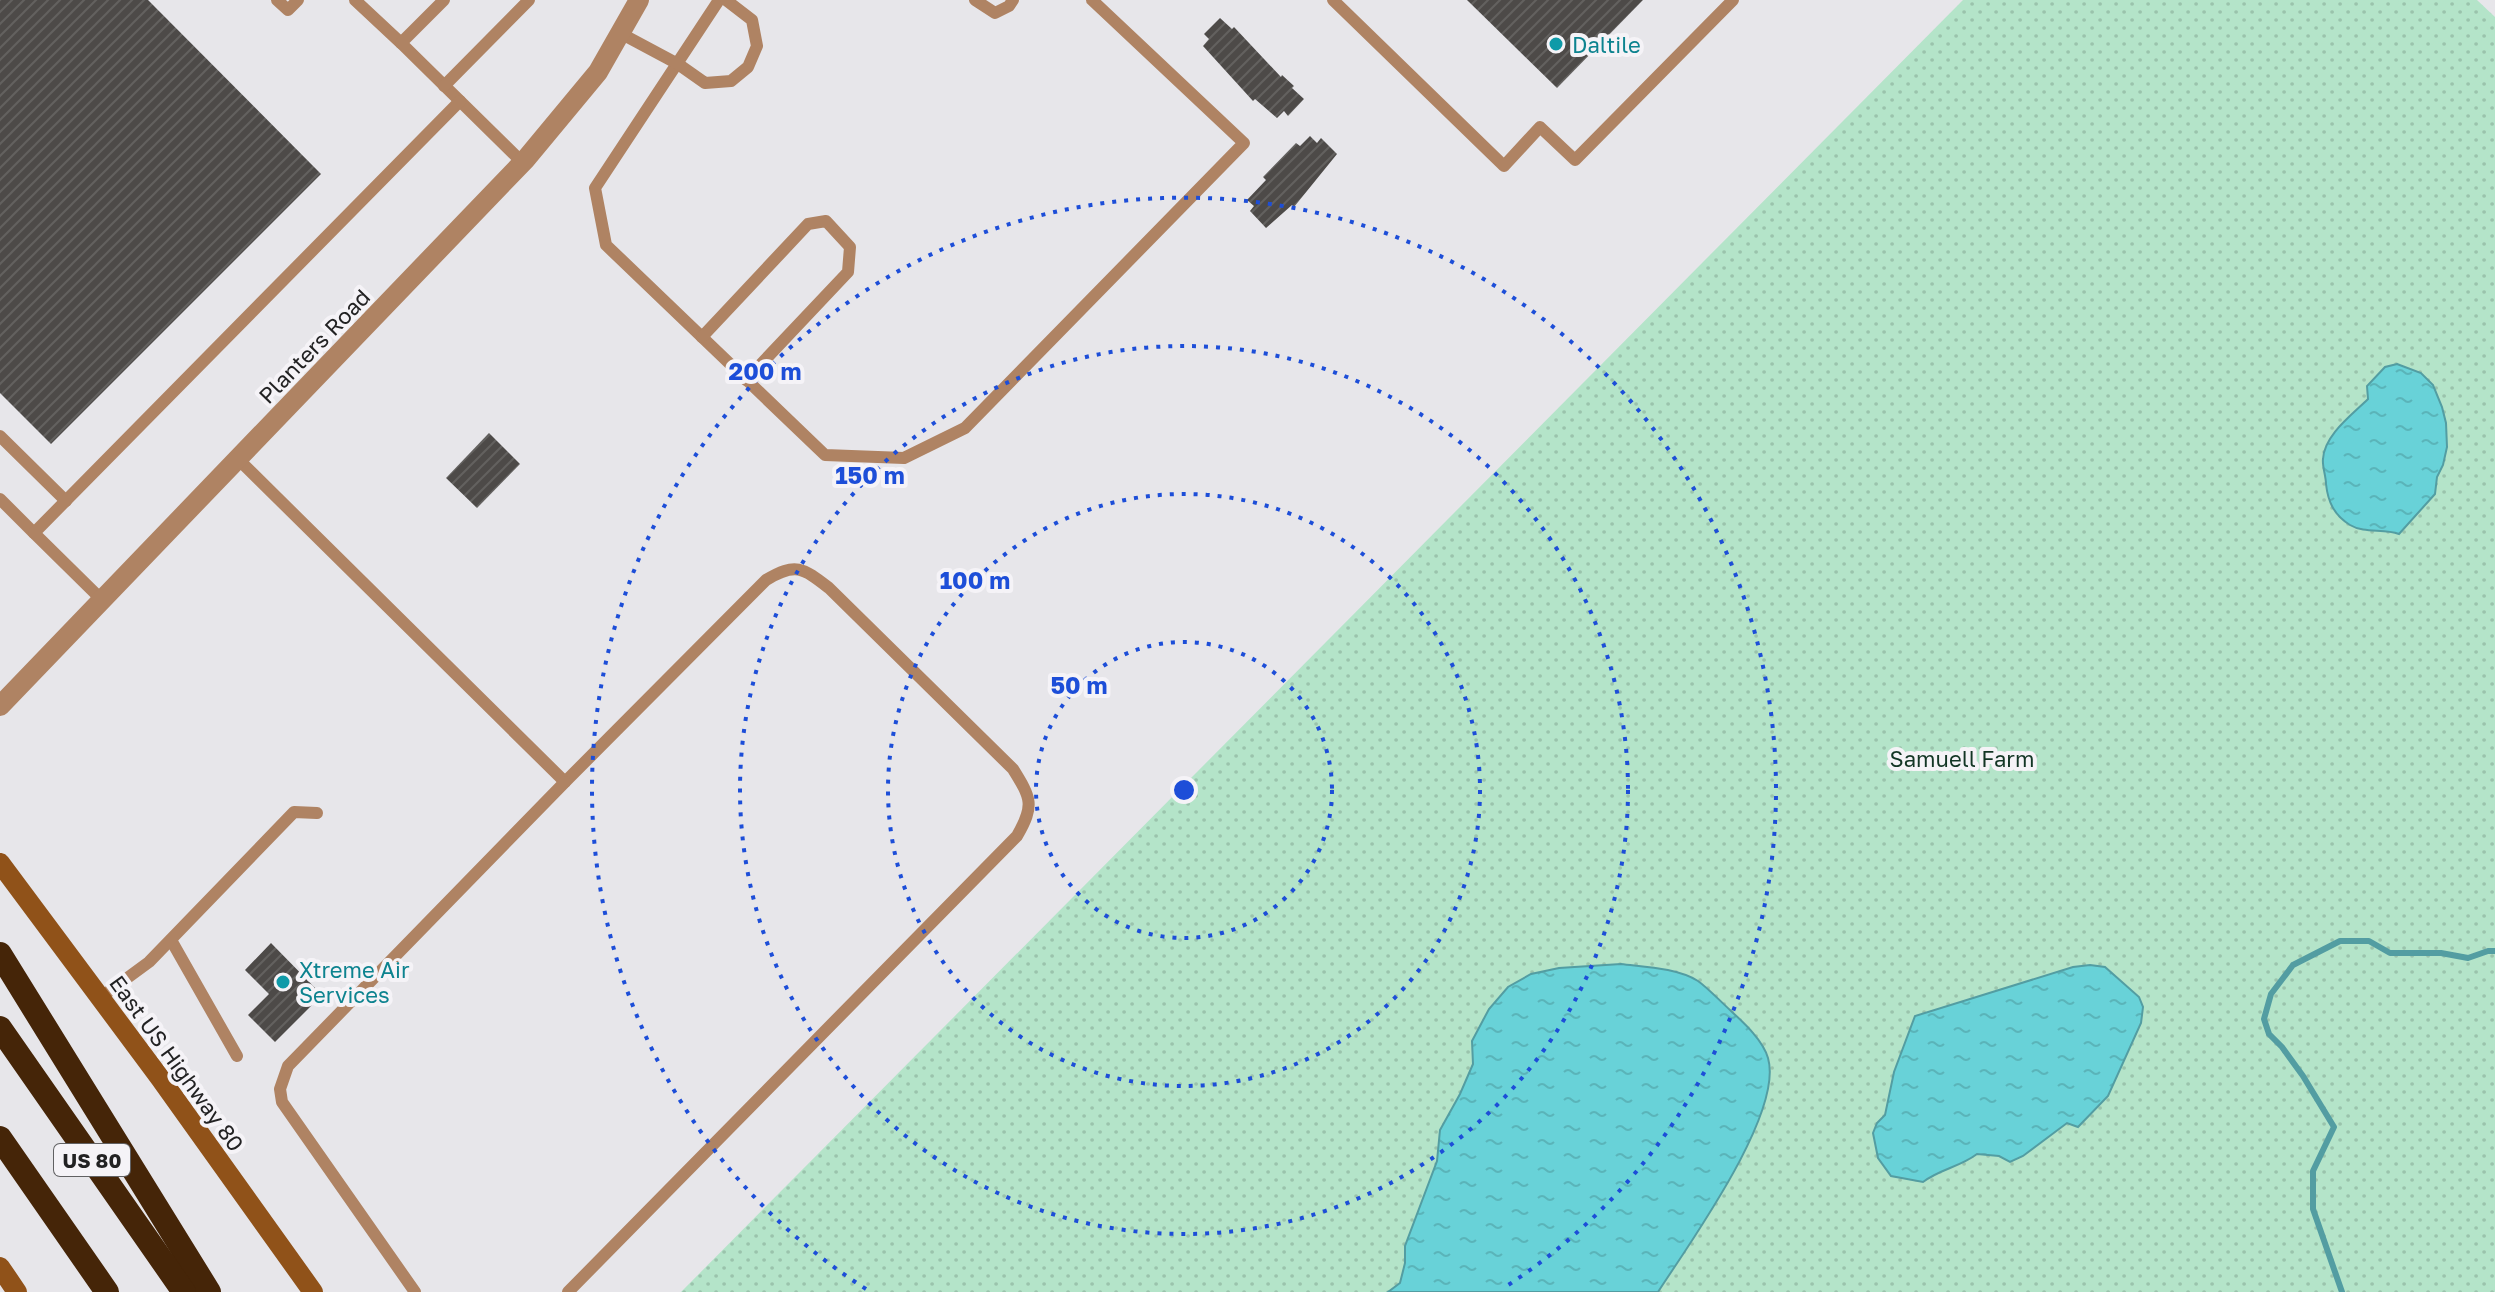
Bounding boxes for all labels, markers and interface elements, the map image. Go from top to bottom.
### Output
place label: Daltile [1572,31,1641,58]
marker: Daltile [1547,35,1565,53]
street label: Planters Road [253,283,375,409]
text: 200 m [729,356,801,385]
text: 150 m [835,460,905,489]
text: 100 m [940,565,1010,594]
text: 50 m [1050,670,1108,699]
park label: Samuell Farm [1890,745,2034,772]
centre of rings [1170,776,1198,804]
place label: Xtreme Air Services [299,956,410,1008]
street label: East US Highway 80 [104,970,250,1156]
marker: Xtreme Air Services [274,973,292,991]
road number: US 80 [54,1144,130,1176]

